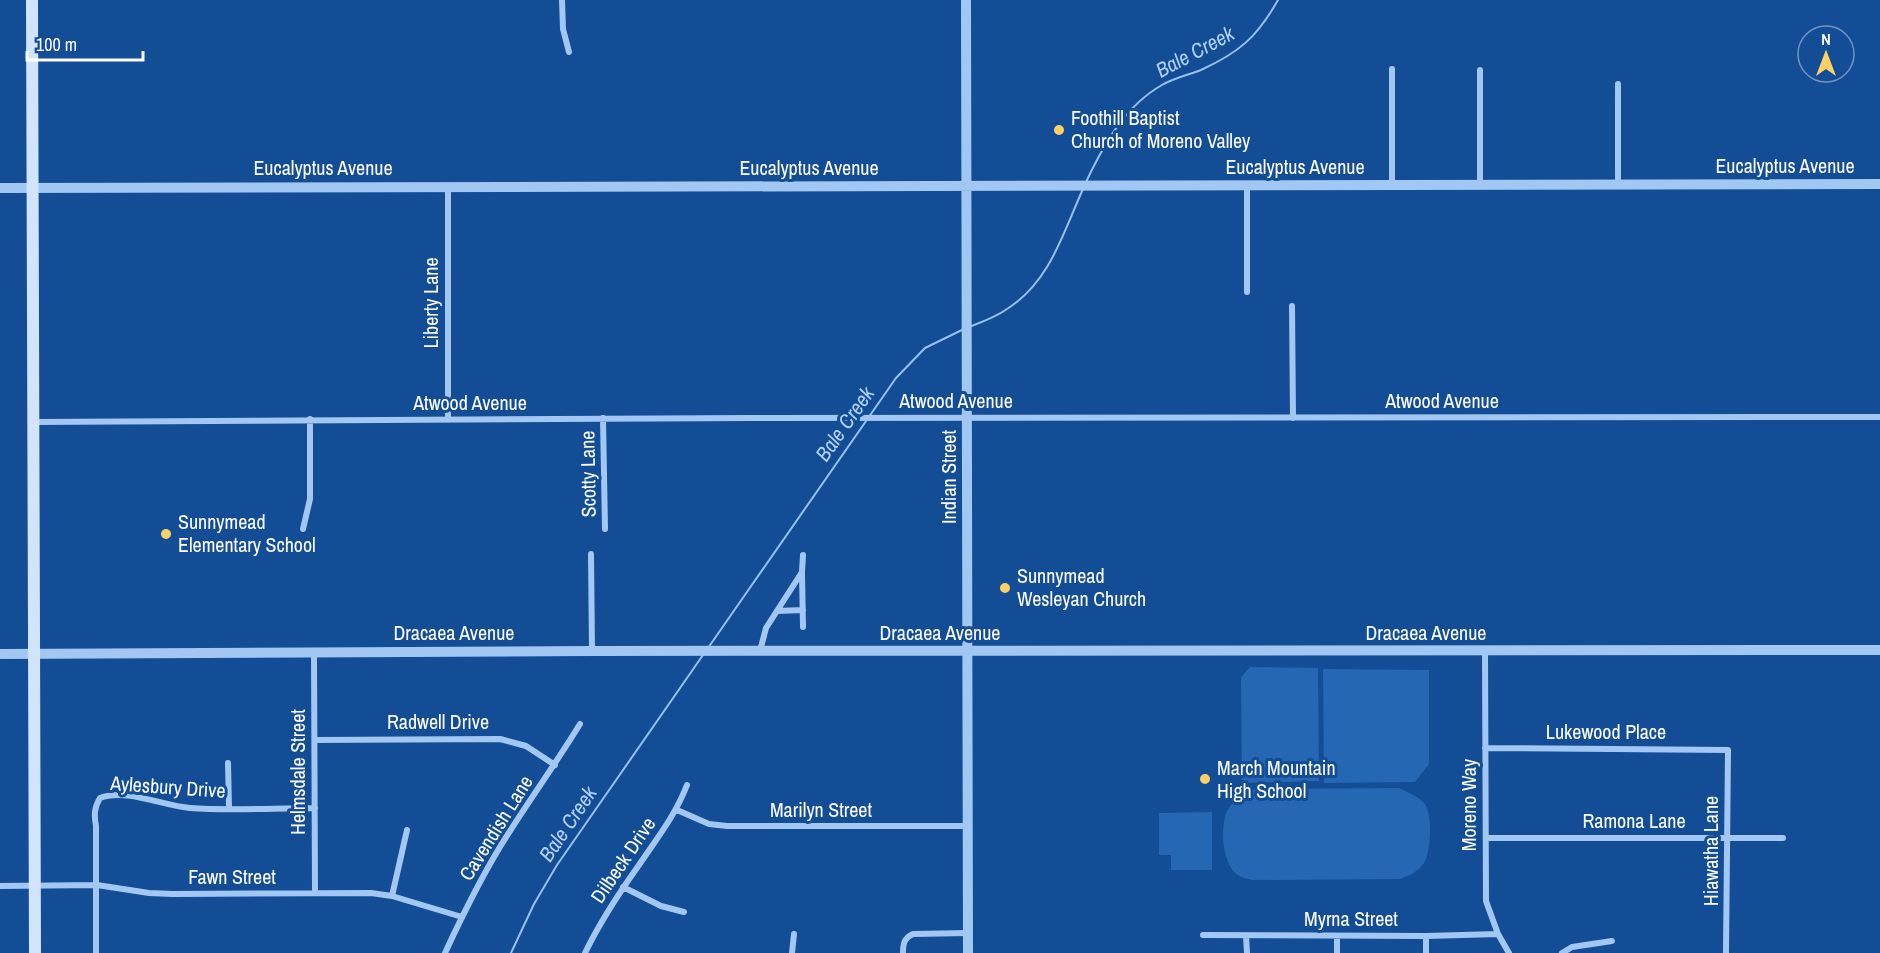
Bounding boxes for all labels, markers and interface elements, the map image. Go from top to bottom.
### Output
water label: Bale Creek [1150,18,1240,84]
scale bar [27,24,142,62]
north arrow [1796,24,1856,84]
text: N [1821,28,1831,50]
text: 100 m [36,32,77,57]
place label: Foothill Baptist Church of Moreno Valley [1071,104,1251,154]
marker: Foothill Baptist Church of Moreno Valley [1052,123,1066,137]
street label: Eucalyptus Avenue [1715,152,1855,179]
street label: Eucalyptus Avenue [1225,153,1365,180]
street label: Eucalyptus Avenue [253,154,393,181]
street label: Eucalyptus Avenue [739,154,879,181]
street label: Liberty Lane [417,257,444,349]
water label: Bale Creek [808,379,882,467]
street label: Atwood Avenue [898,387,1013,414]
street label: Atwood Avenue [1384,387,1499,414]
street label: Atwood Avenue [412,389,527,416]
street label: Scotty Lane [573,430,602,518]
street label: Indian Street [935,430,962,524]
place label: Sunnymead Elementary School [178,508,316,558]
marker: Sunnymead Elementary School [159,527,173,541]
place label: Sunnymead Wesleyan Church [1017,562,1146,612]
marker: Sunnymead Wesleyan Church [998,581,1012,595]
street label: Dracaea Avenue [394,619,514,646]
street label: Dracaea Avenue [880,619,1000,646]
street label: Dracaea Avenue [1366,619,1486,646]
street label: Radwell Drive [387,708,489,735]
street label: Helmsdale Street [284,709,311,835]
street label: Lukewood Place [1546,718,1666,745]
place label: March Mountain High School [1217,754,1336,804]
street label: Moreno Way [1455,758,1482,851]
street label: Aylesbury Drive [109,769,227,804]
street label: Cavendish Lane [452,770,539,886]
marker: March Mountain High School [1198,772,1212,786]
water label: Bale Creek [532,779,604,867]
street label: Marilyn Street [770,796,872,823]
street label: Hiawatha Lane [1697,796,1724,906]
street label: Ramona Lane [1582,807,1686,834]
street label: Dilbeck Drive [584,811,661,908]
street label: Fawn Street [188,863,276,890]
street label: Myrna Street [1304,905,1398,932]

